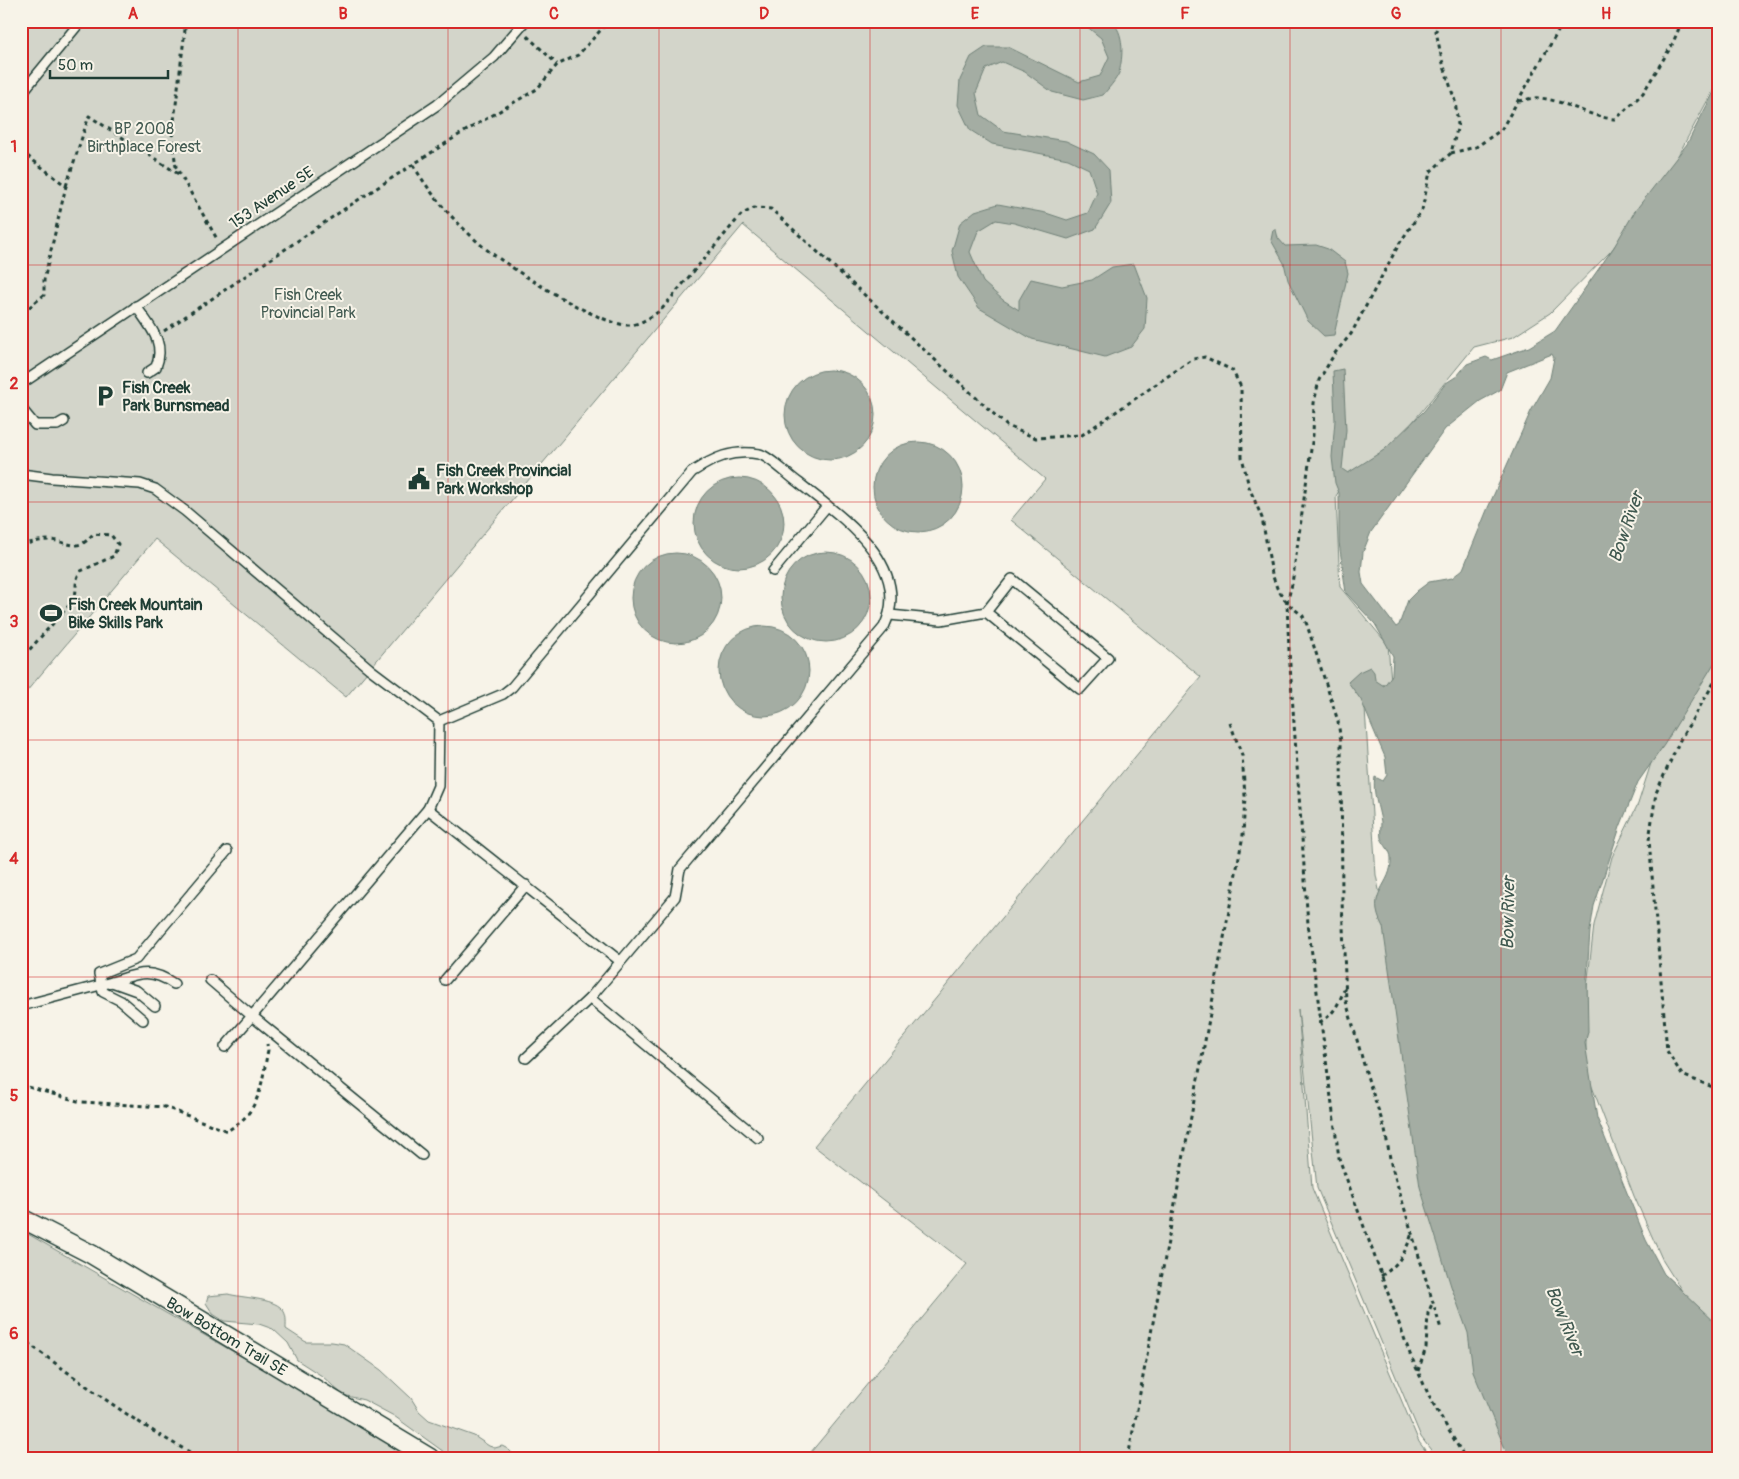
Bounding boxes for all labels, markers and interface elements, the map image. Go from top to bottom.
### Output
text: A [128,4,139,24]
text: B [338,4,348,24]
text: C [549,4,559,24]
text: D [759,4,769,24]
text: E [971,4,980,24]
text: F [1180,4,1190,24]
text: G [1391,4,1402,24]
text: H [1601,4,1611,24]
scale bar [50,48,168,80]
text: 50 m [58,56,93,75]
park label: BP 2008 Birthplace Forest [87,119,202,157]
text: 1 [11,137,17,157]
street label: 153 Avenue SE [225,162,318,233]
park label: Fish Creek Provincial Park [260,285,356,323]
text: 2 [10,374,19,394]
place label: Fish Creek Park Burnsmead [122,378,230,416]
parking icon: Fish Creek Park Burnsmead [92,383,118,409]
place label: Fish Creek Provincial Park Workshop [436,461,572,499]
public building icon: Fish Creek Provincial Park Workshop [406,466,432,492]
water label: Bow River [1604,486,1650,566]
place label: Fish Creek Mountain Bike Skills Park [68,595,202,633]
sports icon: Fish Creek Mountain Bike Skills Park [38,600,64,626]
text: 3 [10,612,19,632]
text: 4 [9,849,19,869]
water label: Bow River [1496,874,1521,950]
text: 5 [10,1086,19,1106]
water label: Bow River [1540,1283,1590,1362]
street label: Bow Bottom Trail SE [162,1293,291,1381]
text: 6 [9,1324,19,1344]

